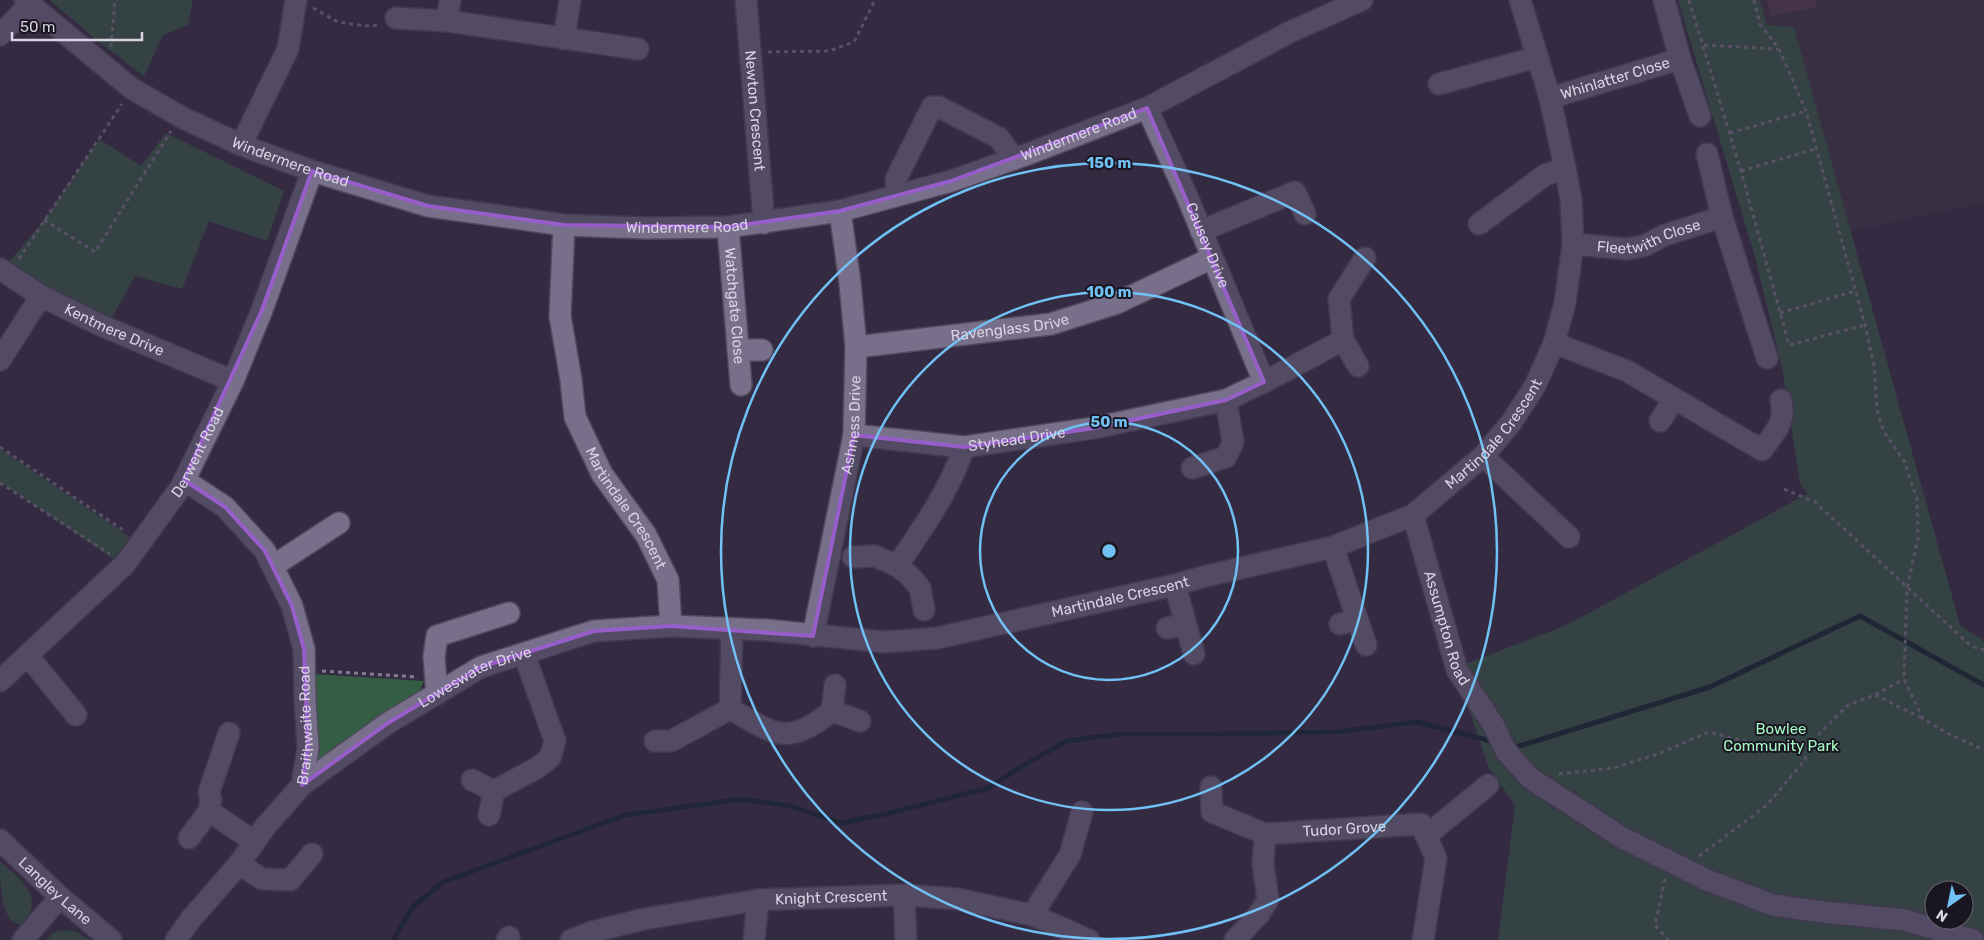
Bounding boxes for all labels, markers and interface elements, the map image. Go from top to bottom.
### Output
scale bar [12,10,142,42]
text: 50 m [20,18,55,36]
street label: Newton Crescent [741,50,769,172]
street label: Whinlatter Close [1558,54,1672,103]
street label: Windermere Road [1018,104,1139,165]
street label: Windermere Road [229,133,351,191]
text: 150 m [1087,154,1131,172]
street label: Causey Drive [1182,200,1233,291]
street label: Windermere Road [625,215,750,237]
street label: Fleetwith Close [1596,215,1703,258]
street label: Watchgate Close [721,247,748,365]
text: 100 m [1087,283,1131,301]
street label: Kentmere Drive [61,300,167,360]
street label: Ravenglass Drive [950,310,1071,345]
street label: Ashness Drive [837,375,864,476]
street label: Martindale Crescent [1442,376,1546,493]
street label: Derwent Road [167,404,228,501]
text: 50 m [1091,413,1127,431]
street label: Styhead Drive [967,423,1067,455]
street label: Martindale Crescent [582,444,670,572]
centre of rings [1100,542,1118,560]
street label: Assumpton Road [1420,569,1474,689]
street label: Martindale Crescent [1050,572,1191,621]
street label: Loweswater Drive [415,643,534,712]
street label: Braithwaite Road [293,666,317,786]
park label: Bowlee Community Park [1723,720,1839,755]
street label: Tudor Grove [1302,817,1387,841]
street label: Langley Lane [15,853,95,929]
north arrow [1924,880,1974,930]
street label: Knight Crescent [775,887,888,908]
text: N [1933,906,1951,925]

